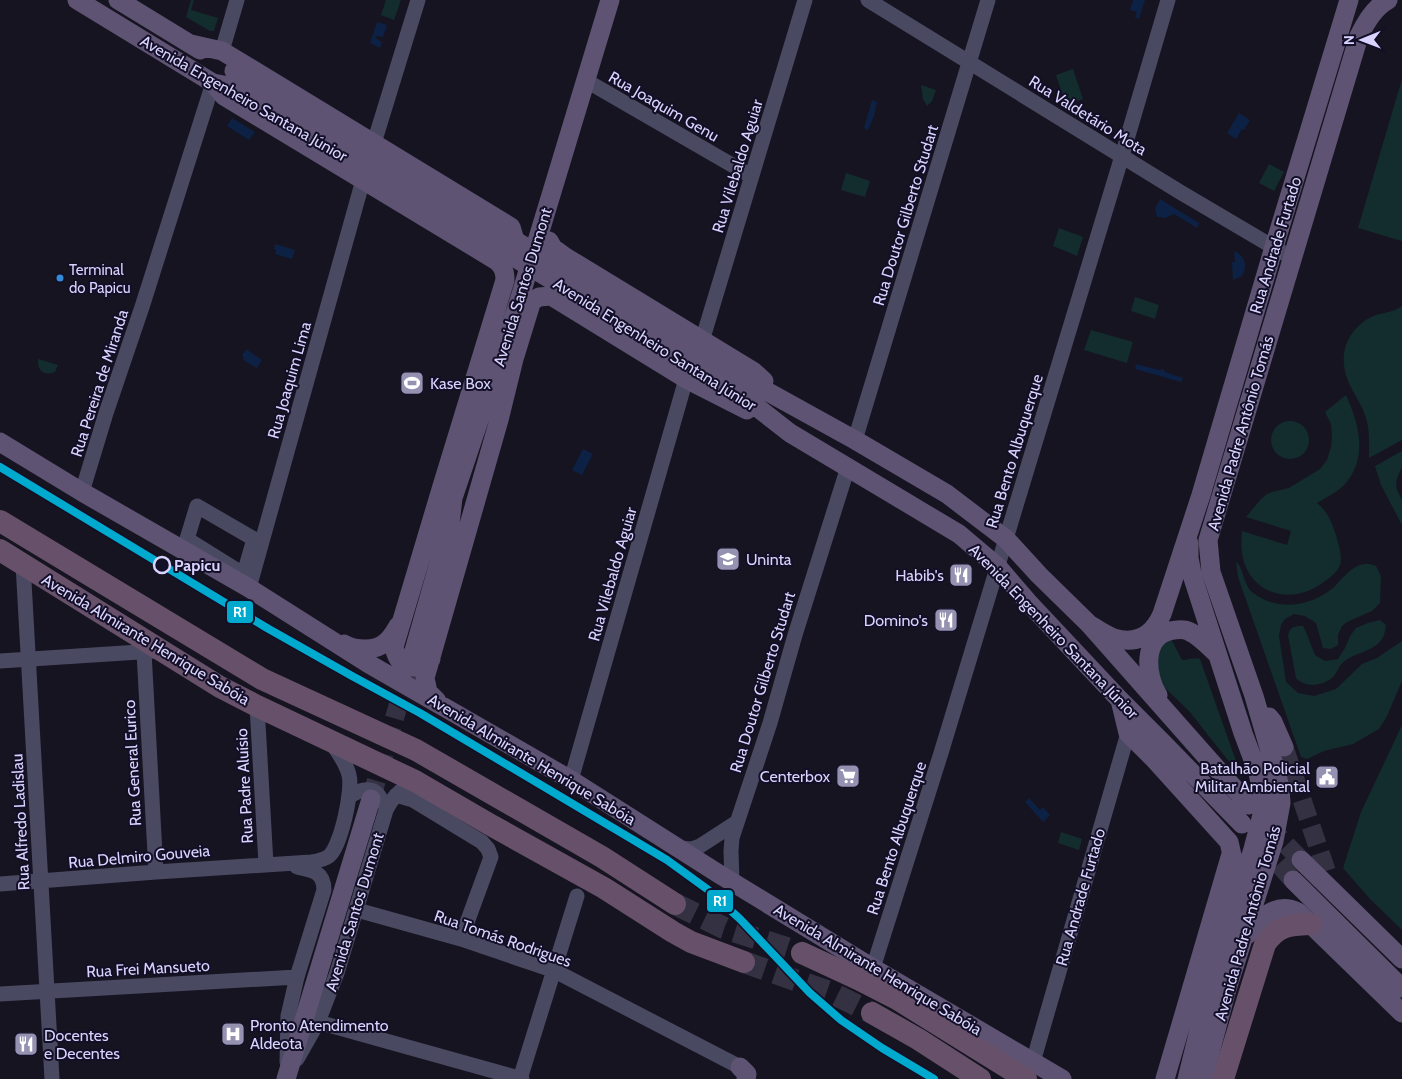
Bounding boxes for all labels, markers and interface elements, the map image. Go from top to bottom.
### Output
north arrow [1337,15,1387,65]
street label: Avenida Engenheiro Santana Júnior [137,31,351,166]
text: N [1340,35,1358,45]
street label: Rua Joaquim Genu [605,67,722,146]
street label: Rua Valdetário Mota [1025,72,1150,159]
street label: Rua Vilebaldo Aguiar [708,96,767,235]
street label: Rua Doutor Gilberto Studart [869,122,942,308]
street label: Rua Andrade Furtado [1246,174,1305,316]
street label: Avenida Santos Dumont [489,205,556,369]
place label: Terminal do Papicu [69,261,131,297]
marker: Terminal do Papicu [55,273,65,283]
street label: Avenida Engenheiro Santana Júnior [550,274,760,415]
street label: Rua Pereira de Miranda [67,307,132,459]
street label: Rua Joaquim Lima [264,319,315,441]
street label: Avenida Padre Antônio Tomás [1204,333,1278,533]
sports icon: Kase Box [399,370,425,396]
street label: Rua Bento Albuquerque [982,372,1047,530]
place label: Kase Box [430,374,491,393]
street label: Rua Vilebaldo Aguiar [584,504,641,643]
street label: Avenida Engenheiro Santana Júnior [965,540,1143,723]
school or university icon: Uninta [715,546,741,572]
place label: Uninta [746,550,792,569]
marker: Papicu [153,556,171,574]
place label: Papicu [174,556,220,575]
restaurant icon: Habib's [948,562,974,588]
place label: Habib's [895,566,944,585]
street label: Avenida Almirante Henrique Sabóia [39,570,253,709]
street label: Rua Doutor Gilberto Studart [726,589,799,775]
line badge: R1 [226,600,254,624]
text: R1 [233,603,247,621]
restaurant icon: Domino's [933,607,959,633]
place label: Domino's [864,611,928,630]
street label: Avenida Almirante Henrique Sabóia [425,690,639,829]
street label: Rua General Eurico [120,699,145,827]
street label: Rua Padre Aluísio [232,728,257,844]
street label: Rua Alfredo Ladislau [7,753,34,891]
street label: Rua Bento Albuquerque [863,759,930,917]
place label: Batalhão Policial Militar Ambiental [1195,759,1310,796]
supermarket icon: Centerbox [835,763,861,789]
public building icon: Batalhão Policial Militar Ambiental [1314,764,1340,790]
place label: Centerbox [760,767,830,786]
street label: Avenida Padre Antônio Tomás [1211,823,1285,1023]
street label: Rua Andrade Furtado [1052,826,1109,968]
street label: Avenida Santos Dumont [321,830,388,994]
street label: Rua Delmiro Gouveia [67,841,211,872]
line badge: R1 [706,889,734,913]
text: R1 [713,892,727,910]
street label: Avenida Almirante Henrique Sabóia [771,900,985,1039]
street label: Rua Tomás Rodrigues [432,906,574,971]
street label: Rua Frei Mansueto [86,956,210,981]
place label: Pronto Atendimento Aldeota [250,1016,389,1053]
hospital icon: Pronto Atendimento Aldeota [220,1021,246,1047]
place label: Docentes e Decentes [44,1026,120,1063]
restaurant icon: Docentes e Decentes [13,1031,39,1057]

